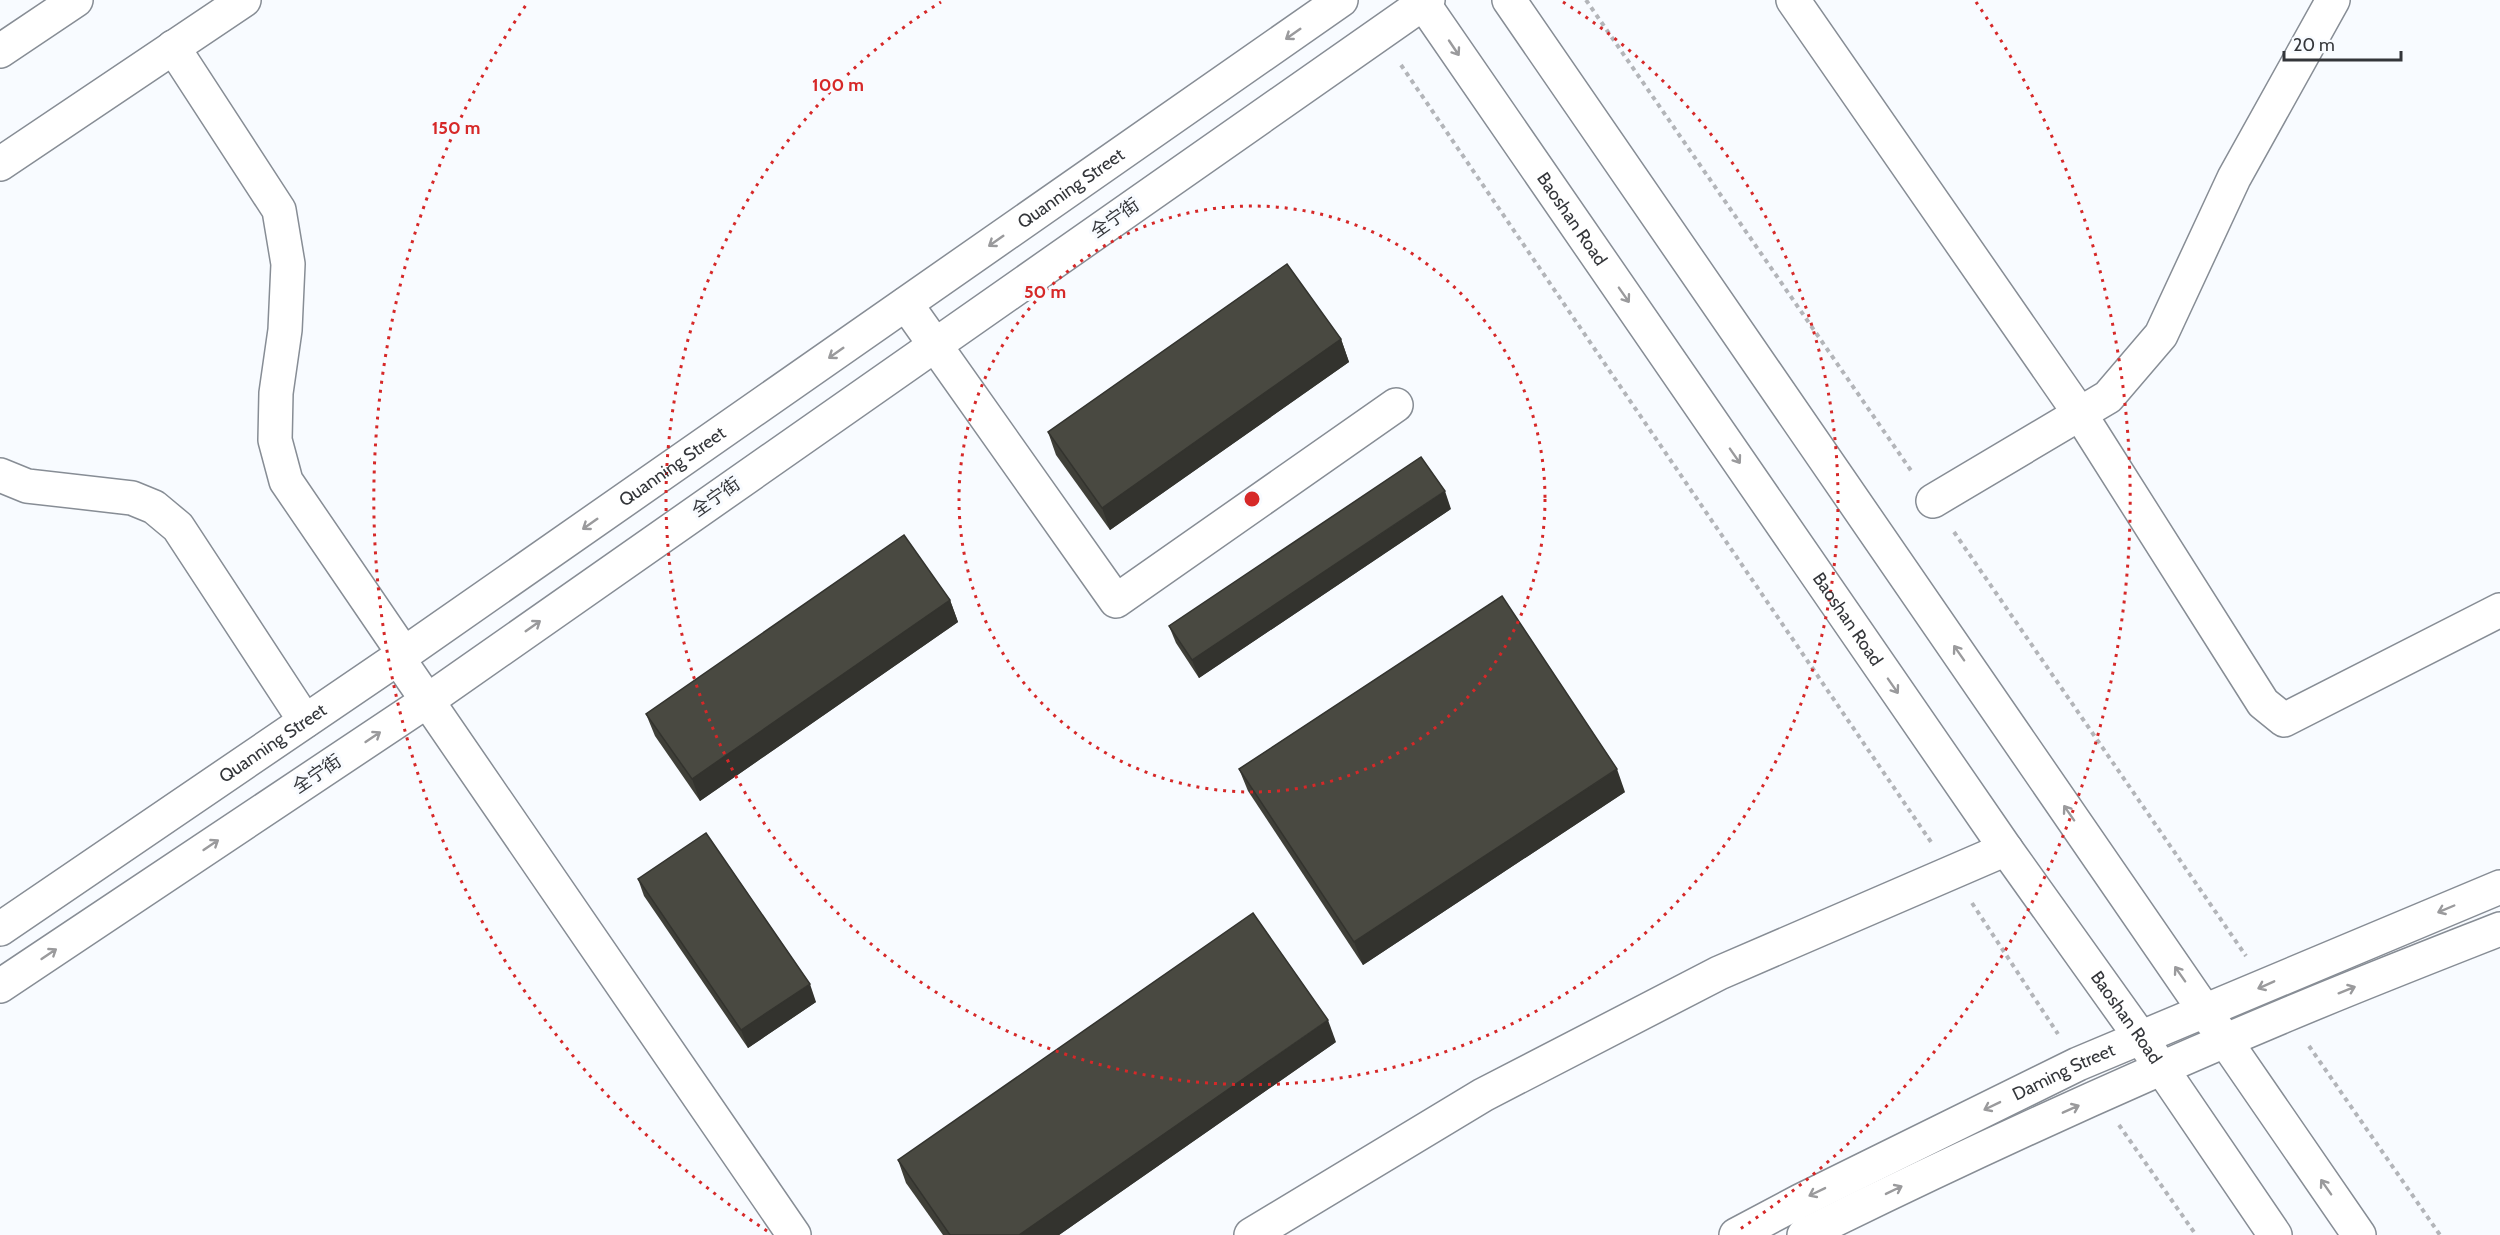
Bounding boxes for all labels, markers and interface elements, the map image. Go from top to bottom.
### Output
scale bar [2284,24,2401,62]
one-way arrow [1286,28,1302,40]
text: 20 m [2293,34,2335,56]
one-way arrow [1448,40,1460,56]
text: 100 m [812,74,864,96]
text: 150 m [432,117,480,139]
street label: Quanning Street [1013,144,1129,233]
street label: Baoshan Road [1532,168,1612,270]
street label: 全宁街 [1087,194,1143,242]
one-way arrow [988,235,1004,247]
text: 50 m [1024,281,1066,303]
one-way arrow [1618,287,1630,303]
one-way arrow [828,347,844,359]
street label: Quanning Street [615,422,730,511]
one-way arrow [1729,447,1741,464]
street label: 全宁街 [688,473,744,521]
centre of rings [1242,489,1262,509]
one-way arrow [582,518,598,530]
street label: Baoshan Road [1808,568,1887,670]
one-way arrow [524,620,541,632]
one-way arrow [1952,644,1965,661]
one-way arrow [1887,677,1899,693]
street label: Quanning Street [215,699,331,788]
one-way arrow [364,730,381,743]
street label: 全宁街 [288,750,346,798]
one-way arrow [2063,806,2075,822]
one-way arrow [202,839,218,851]
one-way arrow [2437,904,2456,915]
one-way arrow [40,948,56,960]
one-way arrow [2174,966,2186,983]
street label: Baoshan Road [2086,967,2166,1068]
one-way arrow [2258,980,2276,991]
one-way arrow [2337,984,2355,995]
street label: Daming Street [2009,1039,2118,1106]
one-way arrow [1984,1100,2001,1112]
one-way arrow [2062,1102,2080,1114]
one-way arrow [2320,1179,2332,1195]
one-way arrow [1885,1184,1903,1196]
one-way arrow [1809,1187,1827,1199]

